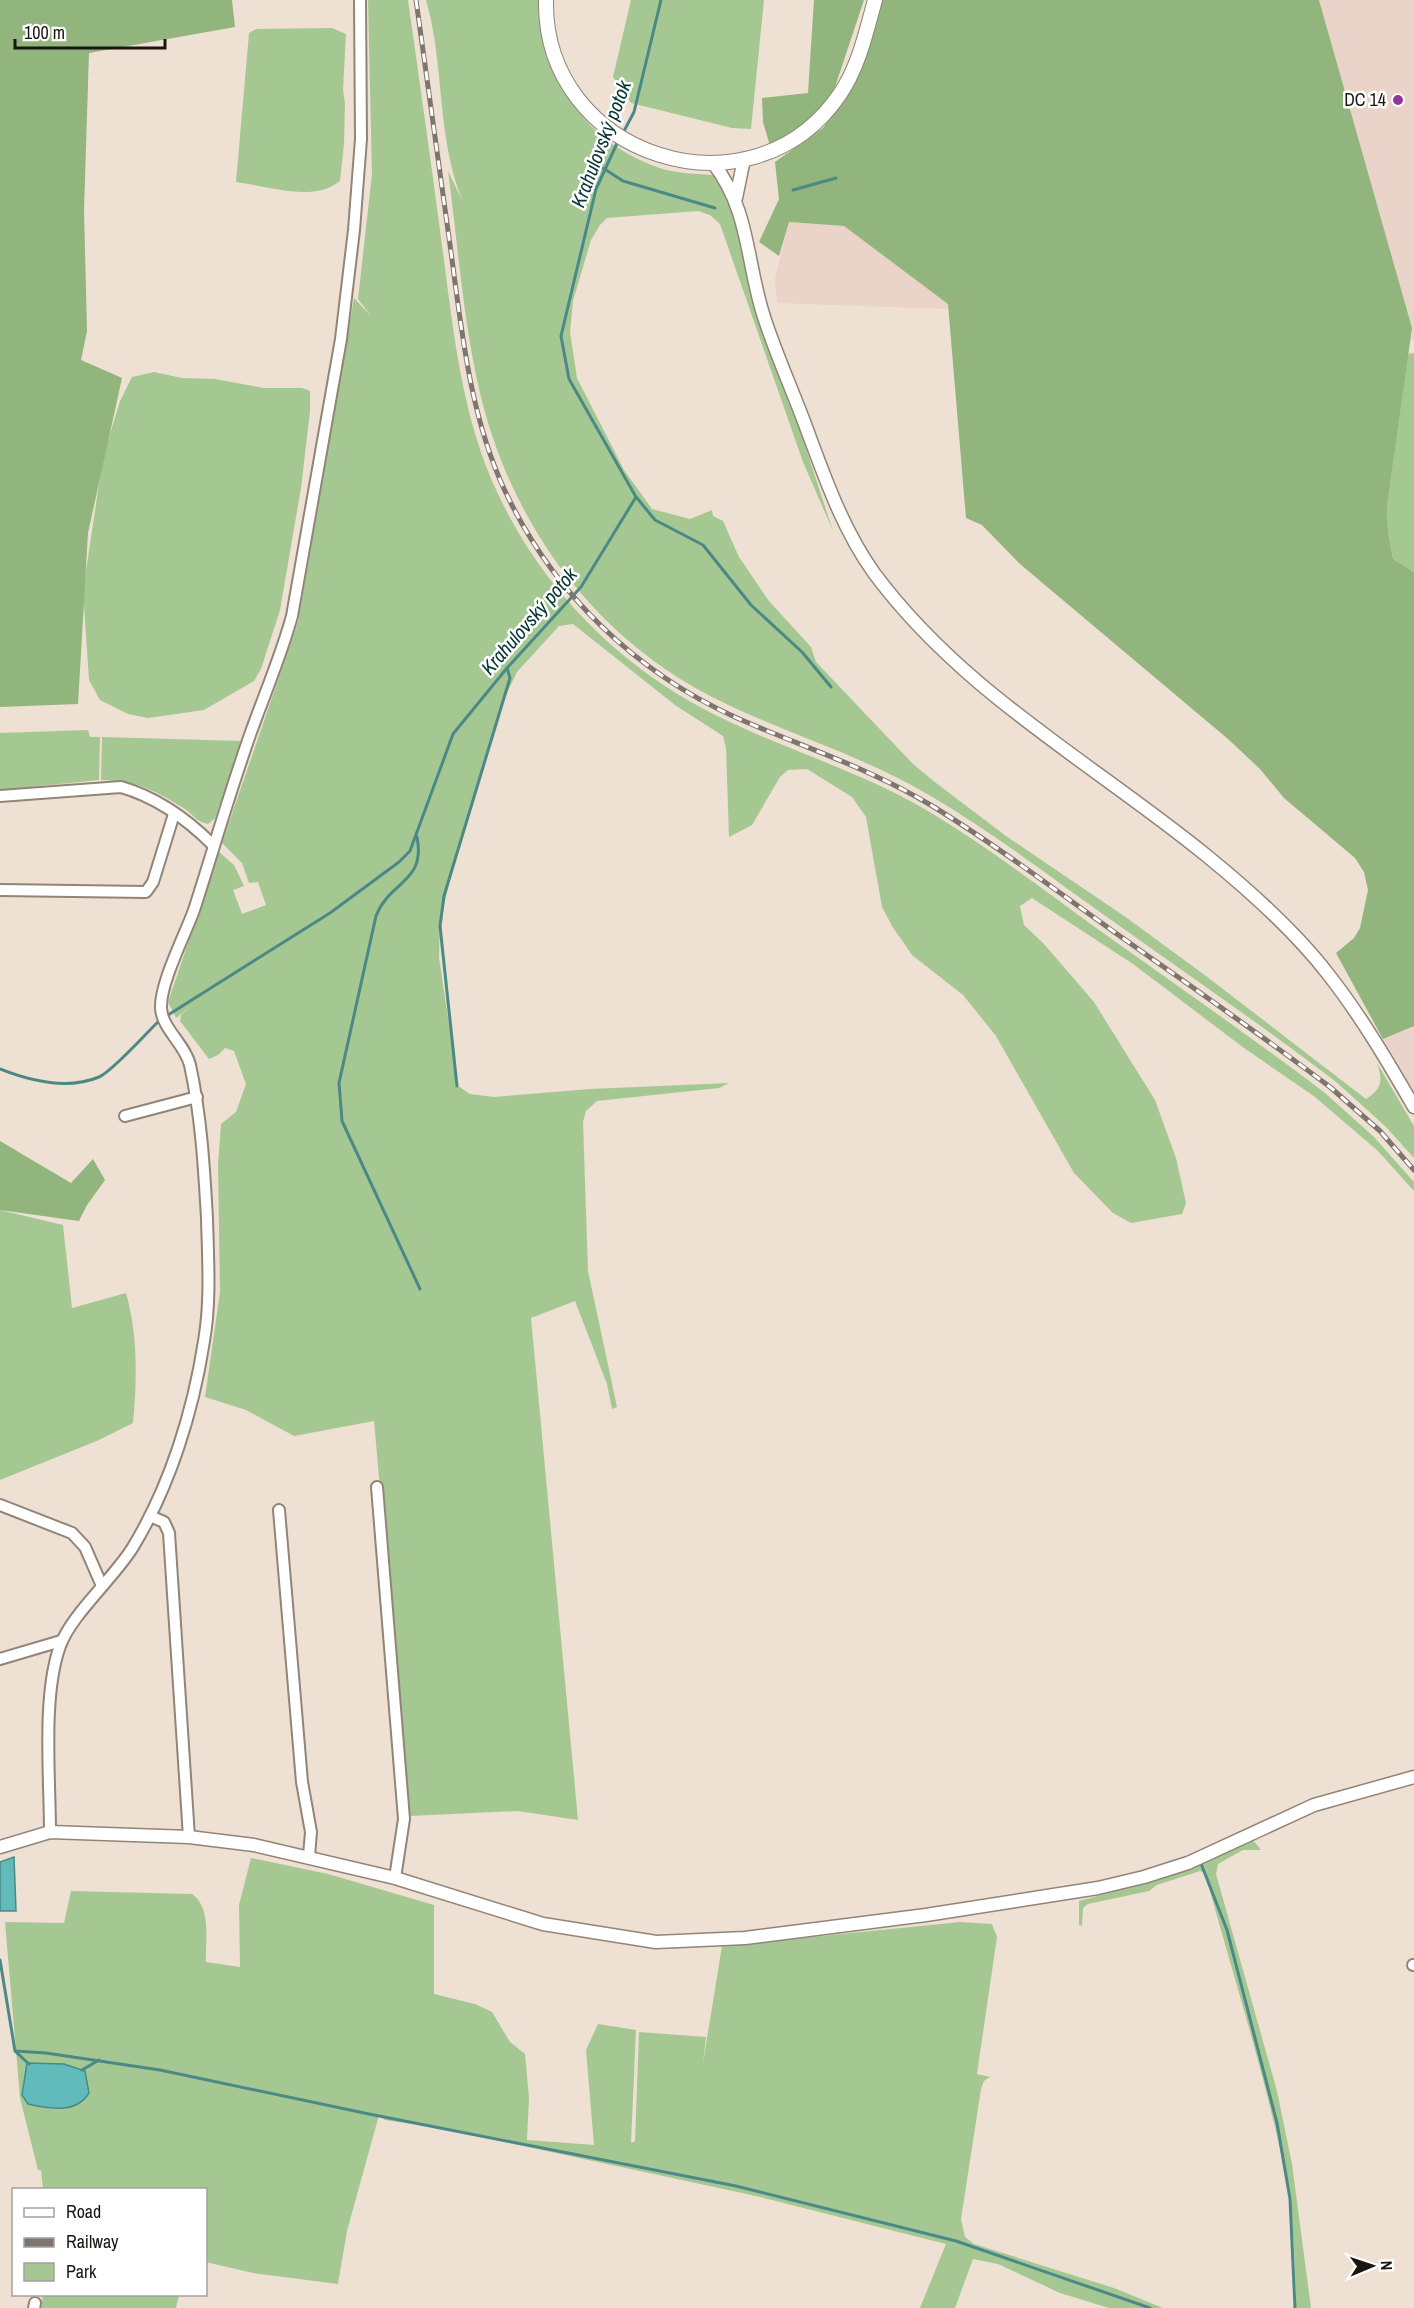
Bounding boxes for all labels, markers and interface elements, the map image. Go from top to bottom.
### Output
scale bar [15,12,165,50]
text: 100 m [24,20,65,45]
water label: Krahulovský potok [564,76,637,211]
place label: DC 14 [1344,87,1386,112]
marker: DC 14 [1391,93,1405,107]
water label: Krahulovský potok [474,561,583,680]
legend [12,2188,207,2296]
text: Road [66,2199,101,2224]
text: Railway [66,2229,119,2254]
north arrow [1342,2236,1402,2296]
text: Park [66,2259,97,2284]
text: N [1376,2260,1398,2271]

